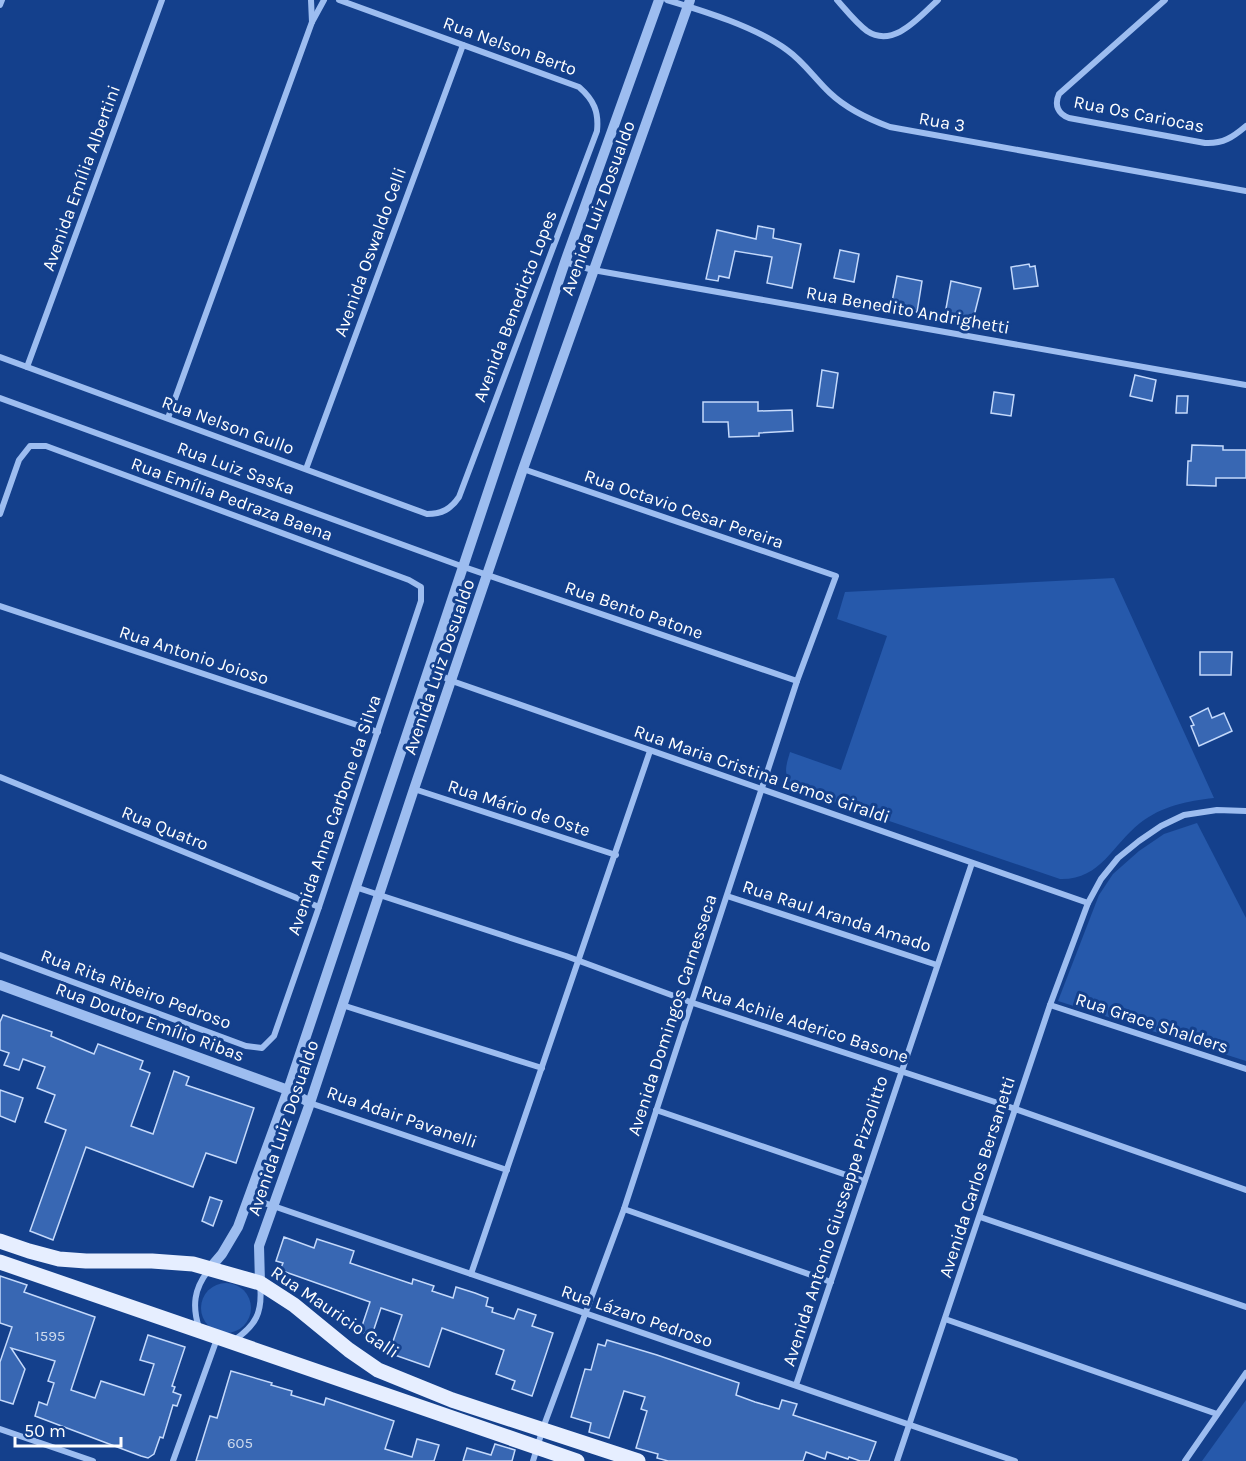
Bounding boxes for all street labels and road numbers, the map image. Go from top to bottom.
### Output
street label: Rua Nelson Berto [440,12,580,80]
street label: Avenida Emília Albertini [37,82,125,274]
street label: Rua Os Cariocas [1072,91,1206,137]
street label: Rua 3 [917,107,967,137]
street label: Avenida Luiz Dosualdo [556,118,640,298]
street label: Avenida Oswaldo Celli [329,164,411,340]
street label: Avenida Benedicto Lopes [468,207,562,405]
street label: Rua Benedito Andrighetti [804,281,1012,339]
street label: Rua Nelson Gullo [159,391,297,459]
street label: Rua Luiz Saska [174,436,298,500]
street label: Rua Emília Pedraza Baena [128,452,336,546]
street label: Rua Octavio Cesar Pereira [581,465,787,553]
street label: Avenida Luiz Dosualdo [399,576,479,758]
street label: Rua Bento Patone [562,576,706,644]
street label: Rua Antonio Joioso [116,620,272,690]
street label: Avenida Anna Carbone da Silva [282,692,386,938]
street label: Rua Maria Cristina Lemos Giraldi [631,720,893,828]
street label: Rua Mário de Oste [445,775,593,841]
street label: Rua Quatro [118,801,212,855]
street label: Rua Raul Aranda Amado [740,875,934,957]
street label: Avenida Domingos Carnesseca [622,891,722,1139]
street label: Rua Rita Ribeiro Pedroso [38,944,234,1034]
street label: Rua Doutor Emílio Ribas [53,978,247,1066]
street label: Rua Achile Aderico Basone [699,980,911,1068]
street label: Rua Grace Shalders [1073,988,1231,1058]
street label: Avenida Luiz Dosualdo [243,1037,323,1219]
street label: Avenida Antonio Giusseppe Pizzolitto [778,1073,892,1369]
street label: Avenida Carlos Bersanetti [934,1073,1020,1281]
street label: Rua Adair Pavanelli [324,1081,480,1153]
street label: Rua Mauricio Galli [267,1261,403,1363]
street label: Rua Lázaro Pedroso [558,1280,716,1352]

